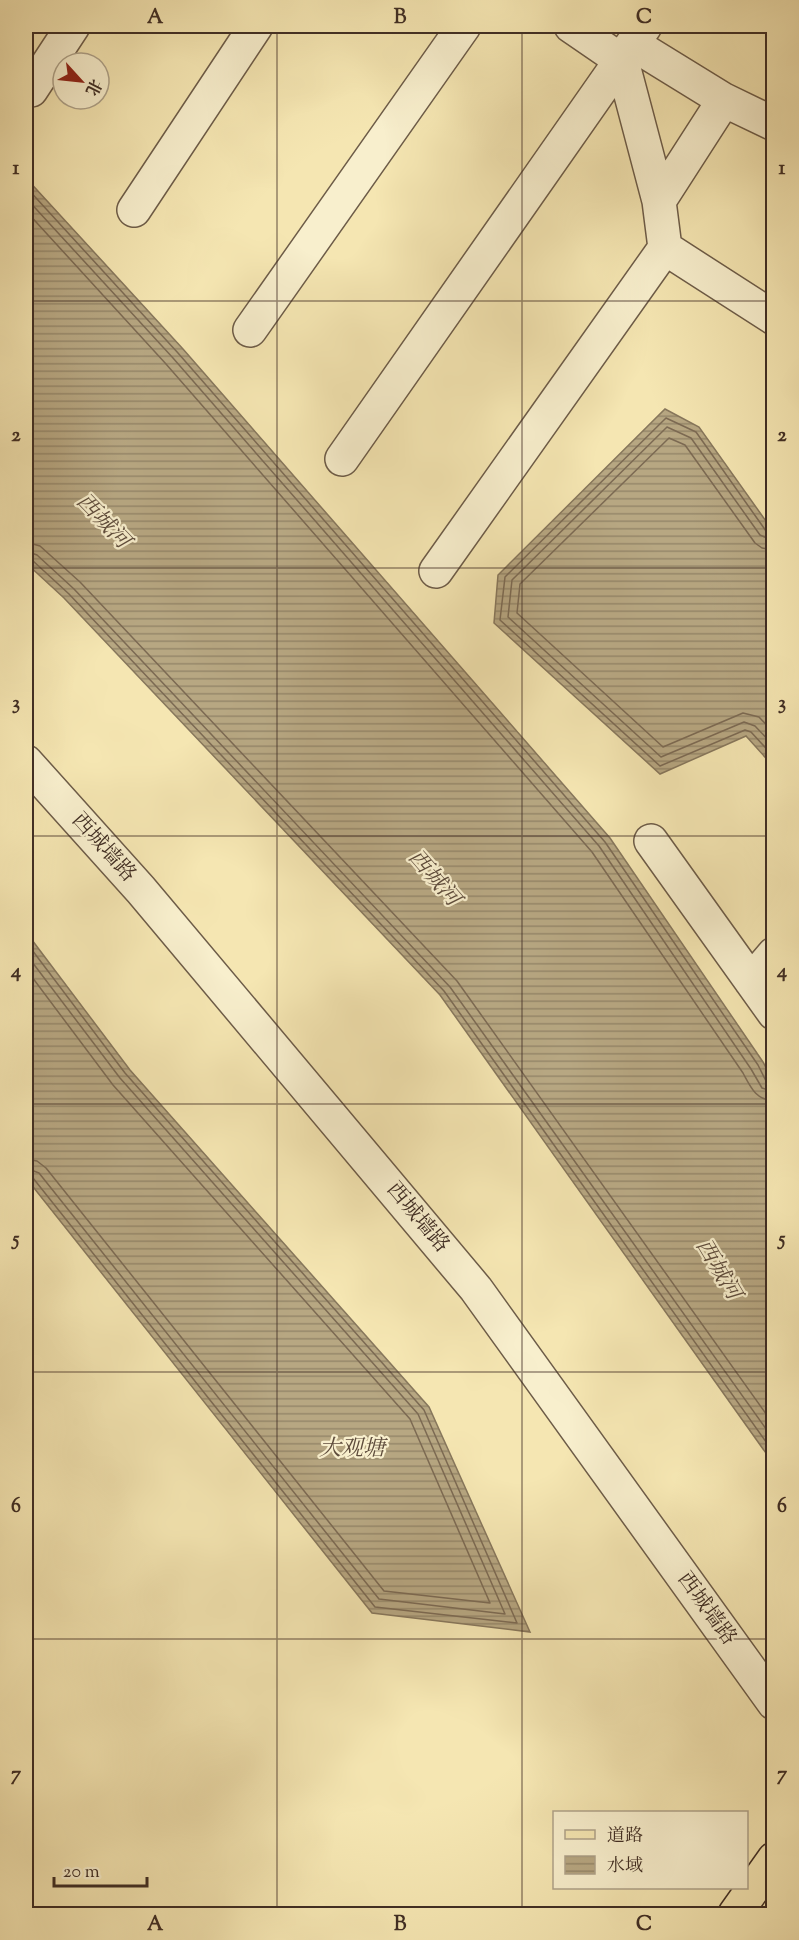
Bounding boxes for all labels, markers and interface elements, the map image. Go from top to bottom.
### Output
text: A [147,4,164,33]
text: B [394,4,407,33]
text: C [636,4,652,33]
north arrow [51,51,111,111]
text: 北 [78,74,106,99]
text: 1 [13,155,20,184]
text: 1 [779,155,786,184]
text: 2 [11,422,21,451]
text: 2 [777,422,787,451]
water label: 西城河 [68,487,139,560]
text: 3 [12,690,20,719]
text: 3 [778,690,786,719]
street label: 西城墙路 [64,807,142,889]
water label: 西城河 [399,844,469,917]
text: 4 [10,958,21,987]
text: 4 [776,958,787,987]
street label: 西城墙路 [379,1176,455,1260]
text: 5 [11,1226,20,1255]
text: 5 [777,1226,786,1255]
water label: 西城河 [686,1233,750,1310]
water label: 大观塘 [319,1434,388,1466]
text: 6 [11,1493,21,1522]
text: 6 [777,1493,787,1522]
street label: 西城墙路 [669,1566,743,1652]
text: 7 [11,1761,22,1790]
text: 7 [777,1761,788,1790]
legend [553,1811,748,1889]
text: 道路 [607,1824,643,1850]
scale bar [54,1850,147,1888]
text: 水域 [607,1854,643,1880]
text: 20 m [63,1860,100,1886]
text: A [147,1911,164,1940]
text: B [394,1911,407,1940]
text: C [636,1911,652,1940]

